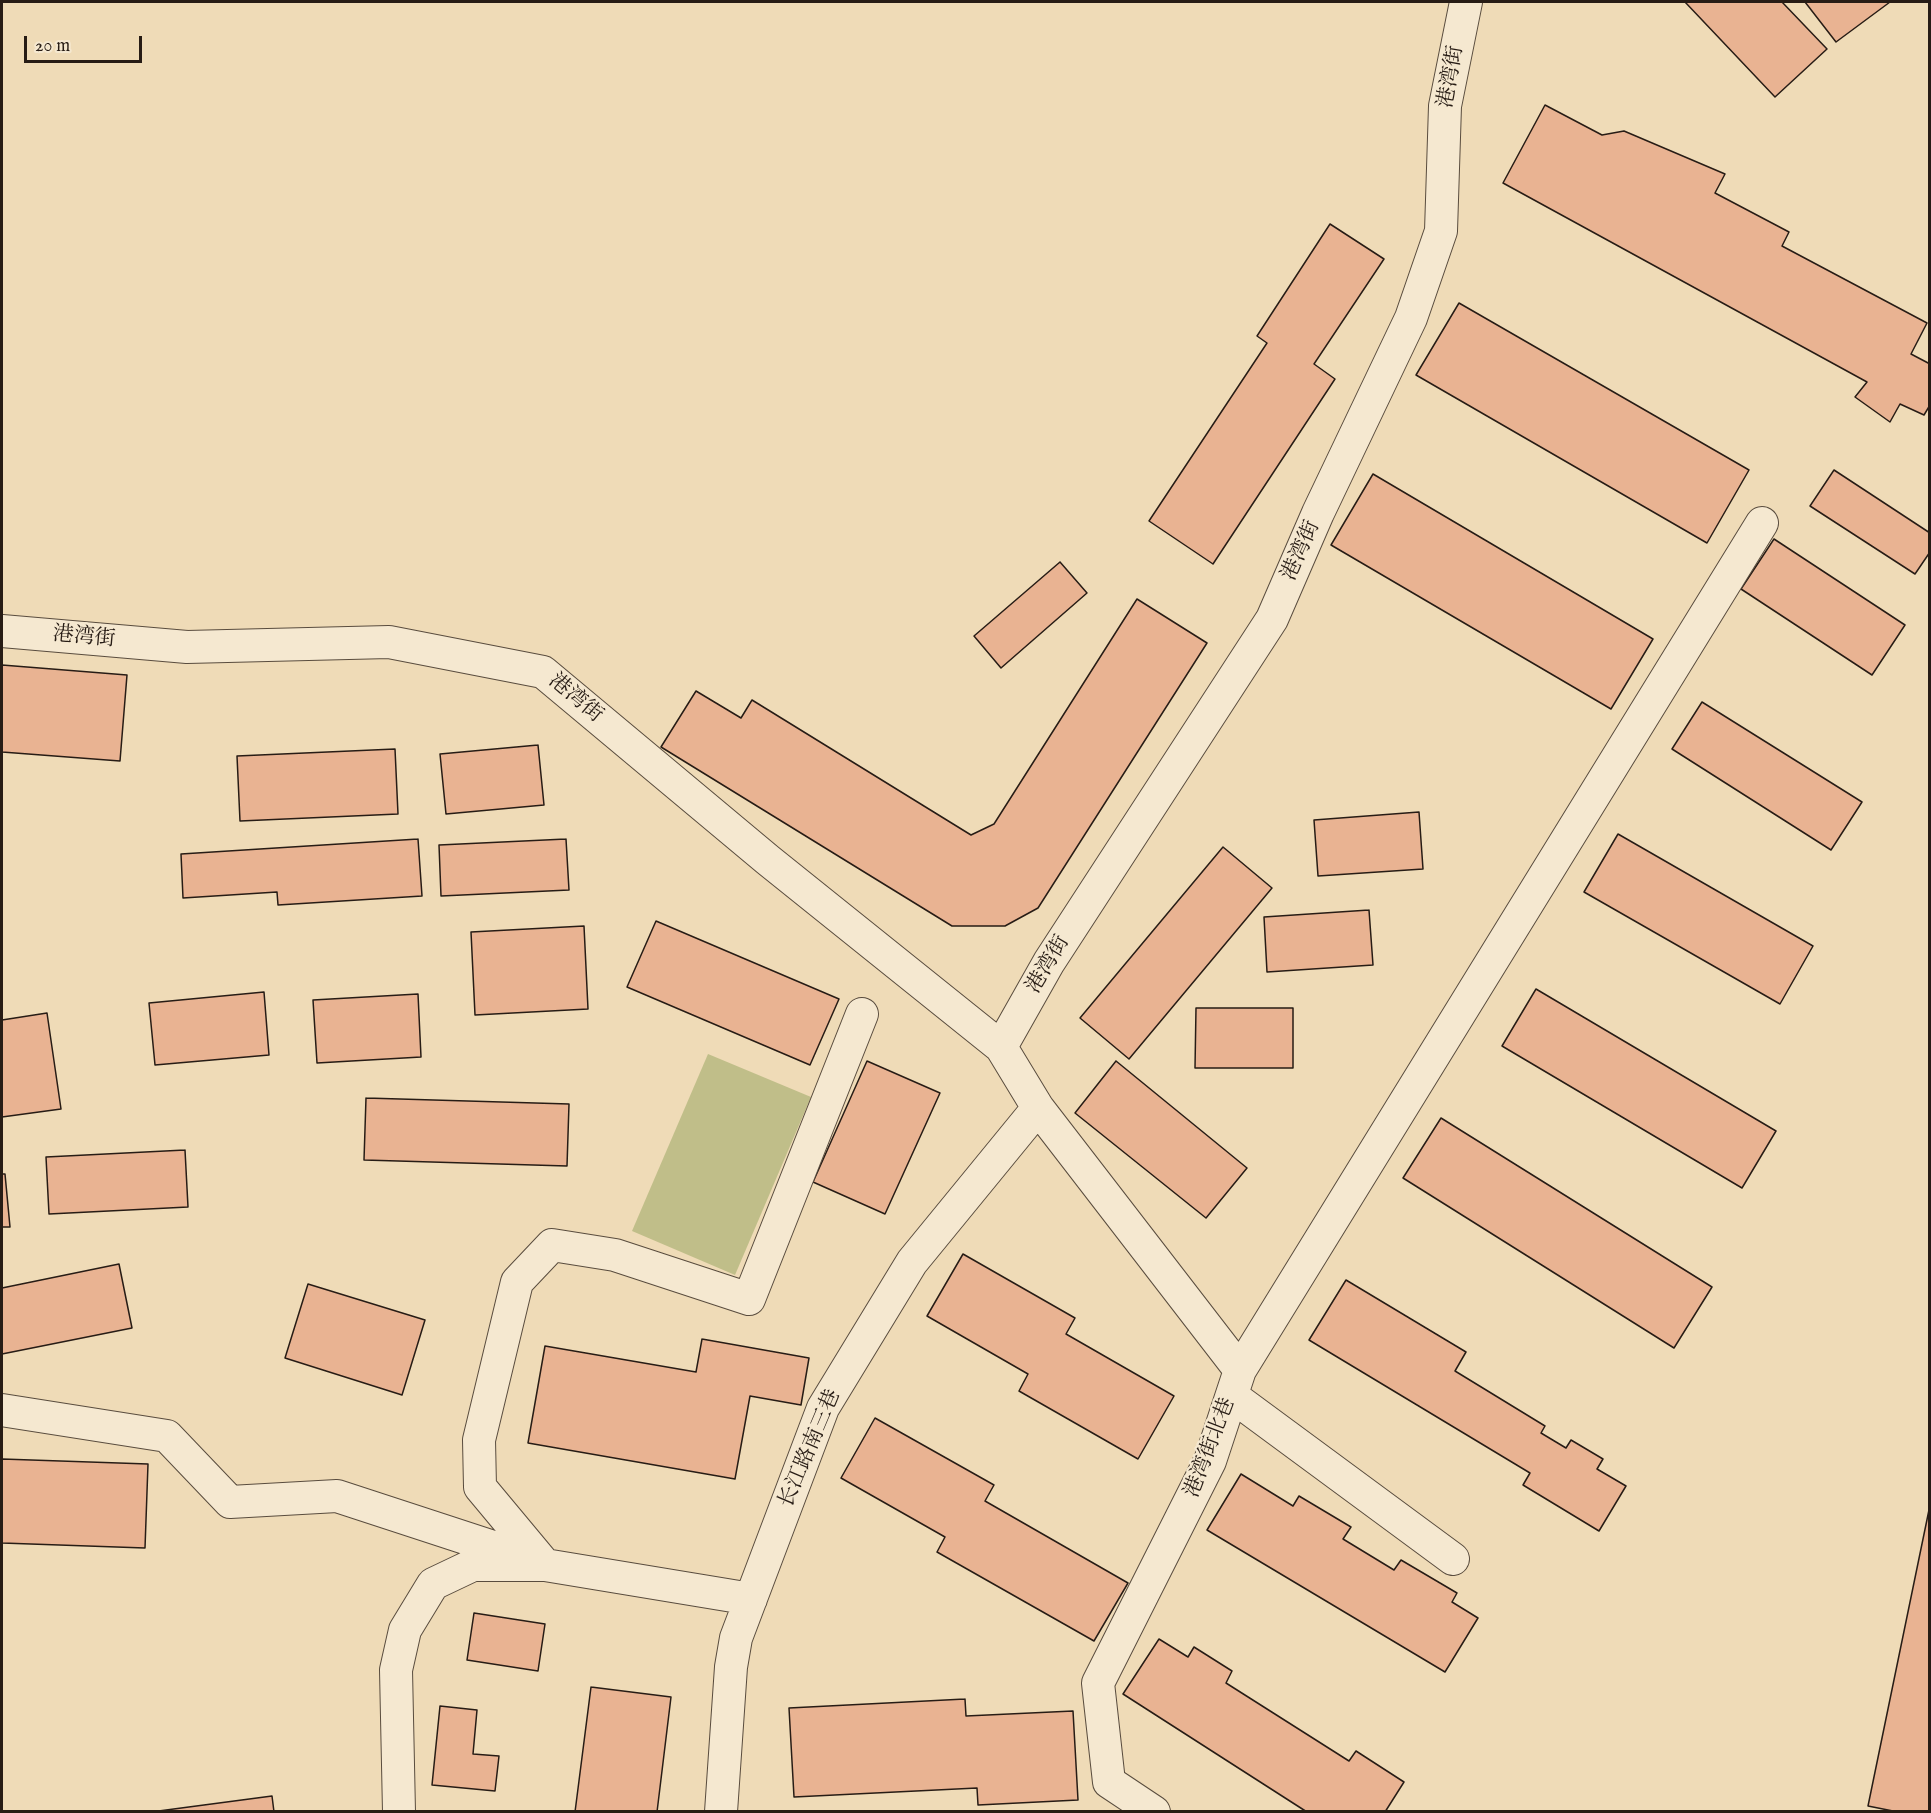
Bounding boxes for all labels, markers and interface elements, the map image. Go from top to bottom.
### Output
scale bar [27,24,146,62]
text: 20 m [35,35,70,58]
street label: 港湾街 [1434,44,1470,110]
street label: 港湾街 [1278,517,1326,585]
street label: 港湾街 [52,623,116,653]
street label: 港湾街 [543,669,607,729]
street label: 港湾街 [1022,932,1076,998]
street label: 长江路南三巷 [775,1386,847,1512]
street label: 港湾街北巷 [1180,1394,1242,1502]

